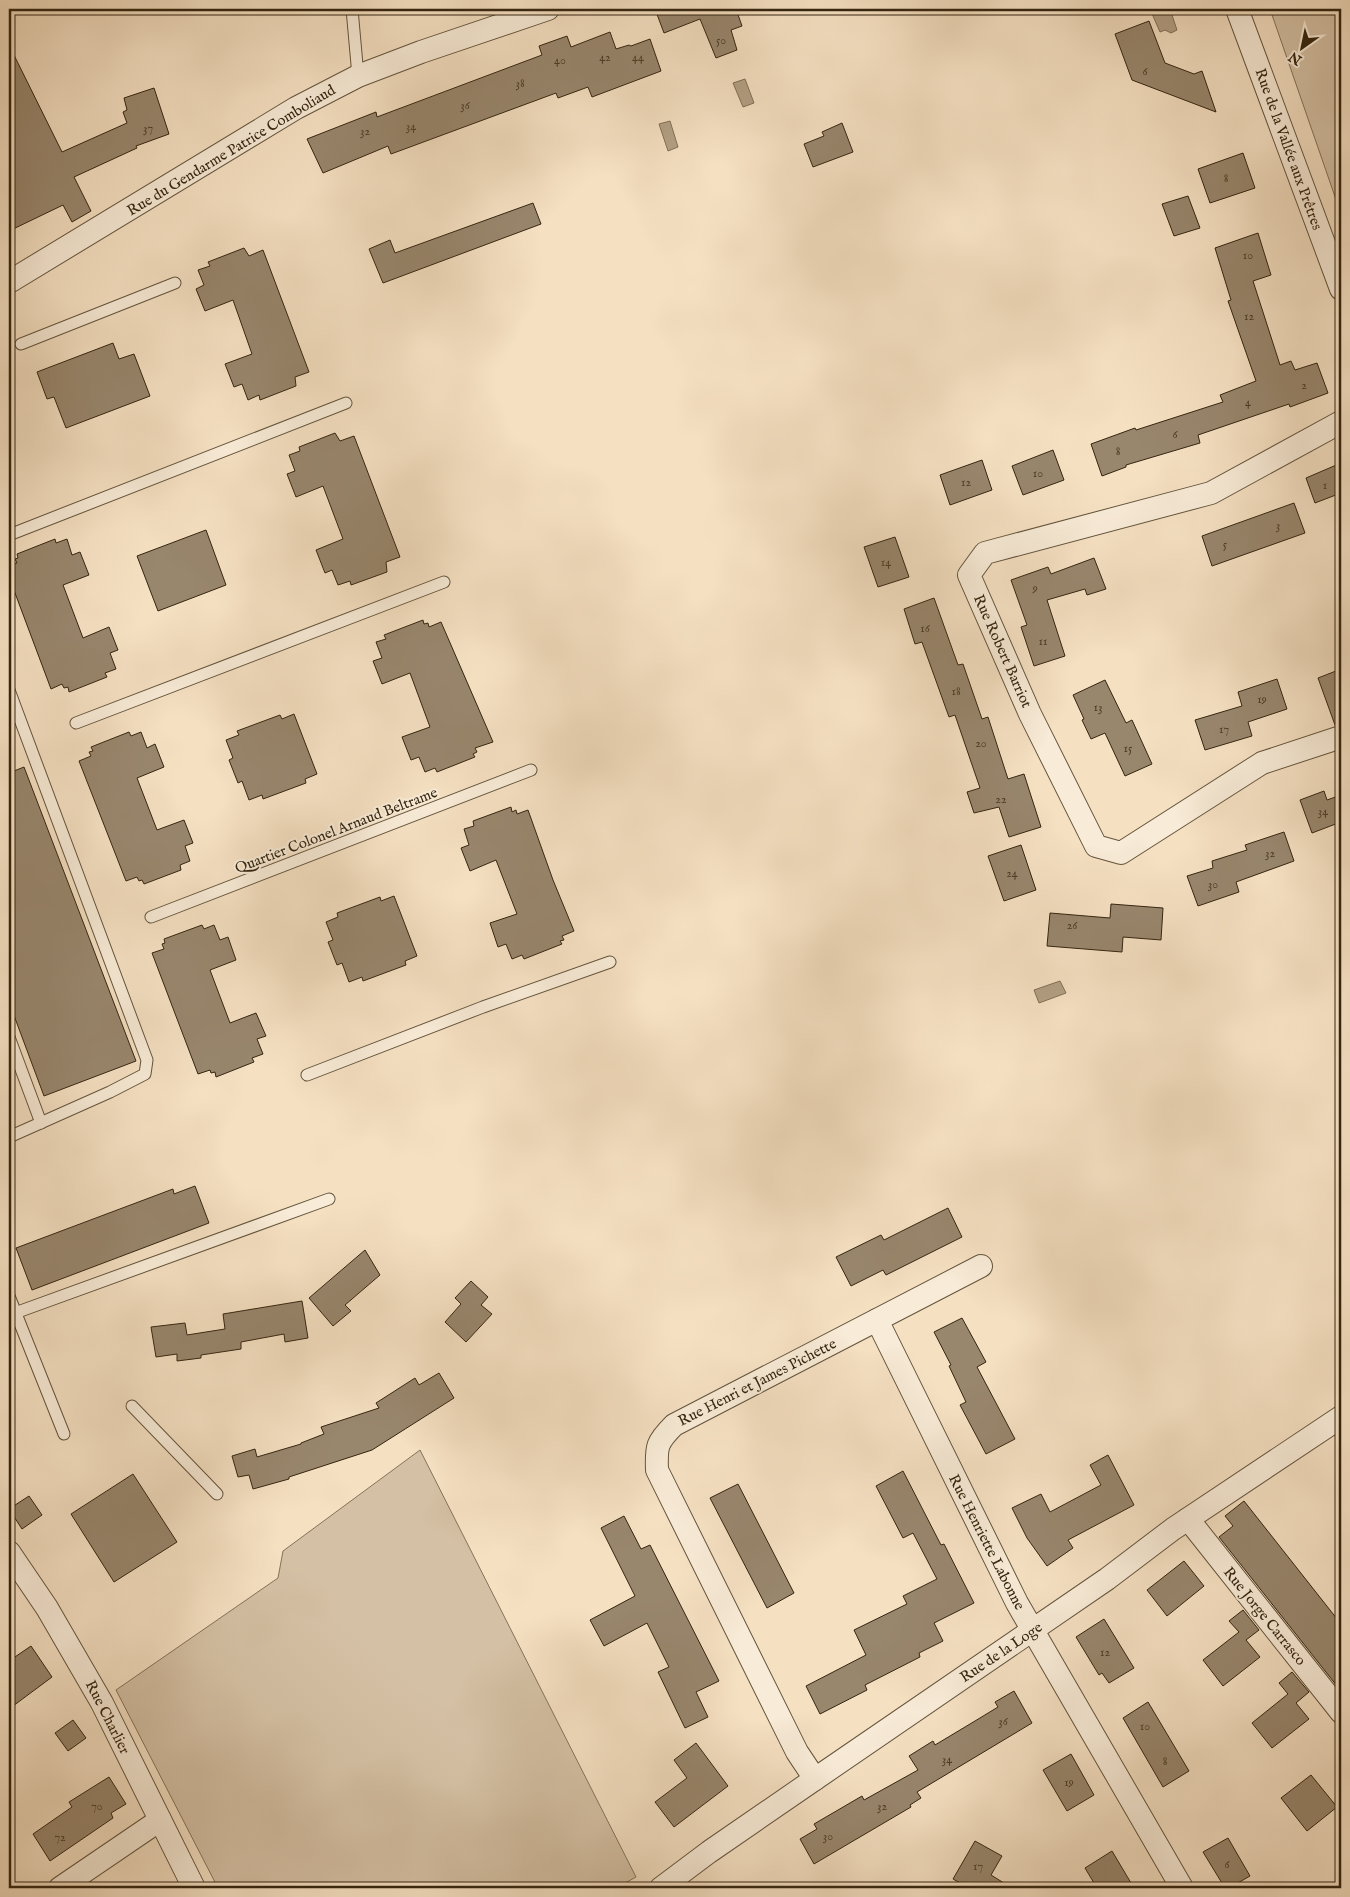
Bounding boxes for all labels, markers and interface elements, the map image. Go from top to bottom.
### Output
north arrow [1278,22,1328,72]
house number: 50 [716,33,726,48]
text: N [1285,47,1306,69]
house number: 42 [599,50,611,65]
house number: 44 [632,50,644,65]
house number: 40 [554,53,566,68]
house number: 6 [1142,64,1148,79]
street label: Rue de la Vallée aux Prêtres [1250,66,1327,233]
house number: 38 [515,76,525,91]
street label: Rue du Gendarme Patrice Comboliaud [124,80,340,220]
house number: 36 [460,98,471,113]
house number: 34 [406,119,416,134]
house number: 37 [143,121,153,136]
house number: 32 [360,124,370,139]
house number: 8 [1224,171,1229,186]
house number: 10 [1243,248,1253,263]
house number: 12 [1244,309,1254,324]
house number: 2 [1301,378,1307,393]
house number: 4 [1245,395,1251,410]
house number: 6 [1172,427,1178,442]
house number: 8 [1116,444,1121,459]
house number: 10 [1033,466,1043,481]
house number: 12 [961,475,971,490]
house number: 1 [1323,478,1327,493]
house number: 3 [1276,518,1280,533]
house number: 5 [1223,537,1228,552]
house number: 14 [881,555,891,570]
house number: 9 [1031,581,1038,596]
street label: Rue Robert Barriot [969,592,1036,711]
house number: 16 [920,621,931,636]
house number: 11 [1039,634,1047,649]
house number: 18 [951,684,961,699]
house number: 19 [1257,692,1267,707]
house number: 13 [1094,700,1102,715]
house number: 17 [1219,722,1229,737]
house number: 20 [975,736,987,751]
house number: 15 [1124,741,1133,756]
street label: Quartier Colonel Arnaud Beltrame [232,783,440,878]
house number: 22 [995,792,1007,807]
house number: 34 [1318,804,1328,819]
house number: 32 [1265,846,1275,861]
house number: 24 [1006,866,1018,881]
house number: 30 [1208,877,1218,892]
house number: 26 [1067,918,1078,933]
street label: Rue Henri et James Pichette [675,1334,840,1431]
street label: Rue Henriette Labonne [944,1471,1029,1613]
street label: Rue Jorge Carrasco [1219,1563,1310,1669]
street label: Rue de la Loge [956,1618,1046,1687]
house number: 12 [1100,1645,1110,1660]
street label: Rue Charlier [81,1677,134,1758]
house number: 36 [998,1714,1009,1729]
house number: 10 [1140,1719,1150,1734]
house number: 34 [942,1752,952,1767]
house number: 8 [1163,1754,1168,1769]
house number: 19 [1064,1775,1074,1790]
house number: 70 [91,1799,103,1814]
house number: 32 [877,1799,887,1814]
house number: 30 [823,1829,833,1844]
house number: 72 [54,1830,66,1845]
house number: 6 [1224,1857,1230,1872]
house number: 17 [973,1859,983,1874]

